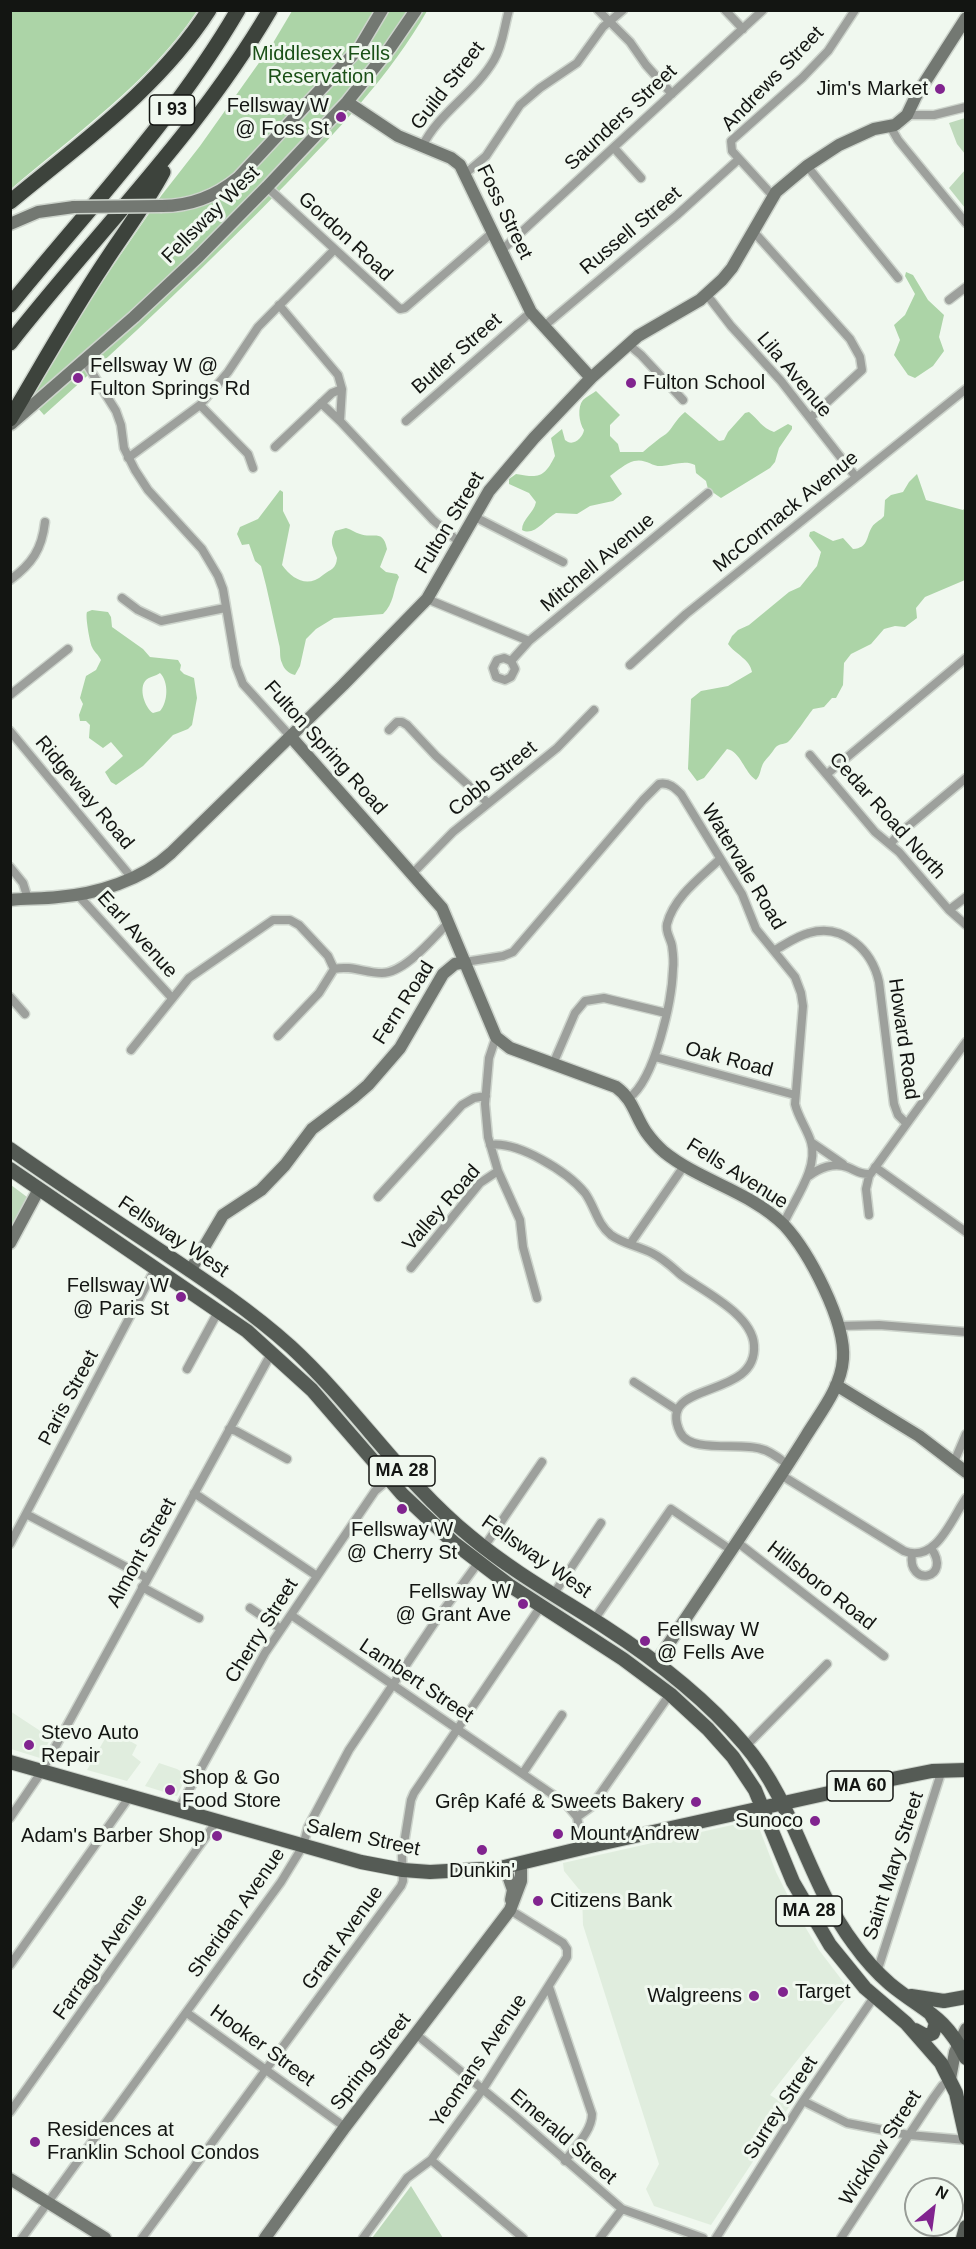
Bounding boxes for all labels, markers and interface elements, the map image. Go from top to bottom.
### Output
street label: Andrews Street [717,21,829,137]
street label: Guild Street [406,37,490,135]
park label: Middlesex Fells Reservation [252,42,390,89]
street label: Saunders Street [560,60,682,176]
place label: Jim's Market [816,77,928,101]
marker: Jim's Market [933,82,947,96]
place label: Fellsway W @ Foss St [227,94,329,141]
road number: I 93 [150,95,195,125]
marker: Fellsway W @ Foss St [334,110,348,124]
street label: Fellsway West [157,161,265,269]
street label: Foss Street [471,161,537,263]
street label: Russell Street [576,182,686,280]
street label: Gordon Road [293,187,397,287]
street label: Butler Street [407,308,507,400]
street label: Lila Avenue [751,327,837,423]
place label: Fellsway W @ Fulton Springs Rd [90,354,250,401]
marker: Fellsway W @ Fulton Springs Rd [71,371,85,385]
place label: Fulton School [643,371,765,395]
marker: Fulton School [624,376,638,390]
street label: McCormack Avenue [709,446,863,578]
street label: Fulton Street [410,468,490,578]
street label: Mitchell Avenue [536,509,660,617]
street label: Fulton Spring Road [258,676,392,820]
street label: Ridgeway Road [29,731,139,855]
street label: Cobb Street [444,736,542,822]
street label: Cedar Road North [824,748,950,884]
street label: Watervale Road [696,800,790,934]
street label: Earl Avenue [92,887,182,983]
street label: Fern Road [368,957,440,1049]
street label: Howard Road [883,977,923,1101]
street label: Oak Road [682,1037,776,1083]
street label: Fells Avenue [682,1133,792,1215]
street label: Valley Road [398,1160,486,1256]
street label: Fellsway West [113,1191,233,1283]
place label: Fellsway W @ Paris St [67,1274,169,1321]
marker: Fellsway W @ Paris St [174,1290,188,1304]
street label: Paris Street [34,1346,104,1450]
road number: MA 28 [369,1456,435,1486]
street label: Almont Street [102,1494,182,1612]
marker: Fellsway W @ Cherry St [395,1502,409,1516]
street label: Fellsway West [476,1510,596,1604]
place label: Fellsway W @ Cherry St [347,1518,457,1565]
street label: Hillsboro Road [762,1536,880,1636]
street label: Cherry Street [220,1574,304,1688]
place label: Fellsway W @ Grant Ave [395,1580,511,1627]
marker: Fellsway W @ Grant Ave [516,1597,530,1611]
place label: Fellsway W @ Fells Ave [657,1618,765,1665]
street label: Lambert Street [354,1634,478,1728]
marker: Fellsway W @ Fells Ave [638,1634,652,1648]
place label: Stevo Auto Repair [41,1721,139,1768]
marker: Stevo Auto Repair [22,1738,36,1752]
place label: Shop & Go Food Store [182,1766,281,1813]
road number: MA 60 [827,1771,893,1801]
marker: Shop & Go Food Store [163,1783,177,1797]
street label: Saint Mary Street [859,1789,929,1943]
place label: Grêp Kafé & Sweets Bakery [435,1790,684,1814]
marker: Grêp Kafé & Sweets Bakery [689,1795,703,1809]
place label: Sunoco [735,1809,803,1833]
street label: Salem Street [304,1814,422,1862]
marker: Sunoco [808,1814,822,1828]
place label: Mount Andrew [570,1822,699,1846]
place label: Adam's Barber Shop [21,1824,205,1848]
marker: Mount Andrew [551,1827,565,1841]
marker: Adam's Barber Shop [210,1829,224,1843]
street label: Sheridan Avenue [183,1843,291,1983]
marker: Dunkin' [475,1843,489,1857]
place label: Dunkin' [449,1859,515,1883]
street label: Grant Avenue [297,1881,389,1995]
street label: Farragut Avenue [49,1889,153,2025]
place label: Citizens Bank [550,1889,672,1913]
marker: Citizens Bank [531,1894,545,1908]
road number: MA 28 [776,1896,842,1926]
place label: Target [795,1980,851,2004]
place label: Walgreens [647,1984,742,2008]
marker: Target [776,1985,790,1999]
marker: Walgreens [747,1989,761,2003]
street label: Yeomans Avenue [426,1990,532,2132]
street label: Hooker Street [205,2000,319,2092]
street label: Spring Street [326,2009,416,2115]
street label: Surrey Street [739,2052,823,2164]
street label: Emerald Street [505,2084,621,2190]
street label: Wicklow Street [835,2086,927,2210]
place label: Residences at Franklin School Condos [47,2118,259,2165]
marker: Residences at Franklin School Condos [28,2135,42,2149]
north arrow [904,2177,964,2237]
text: N [933,2182,951,2203]

